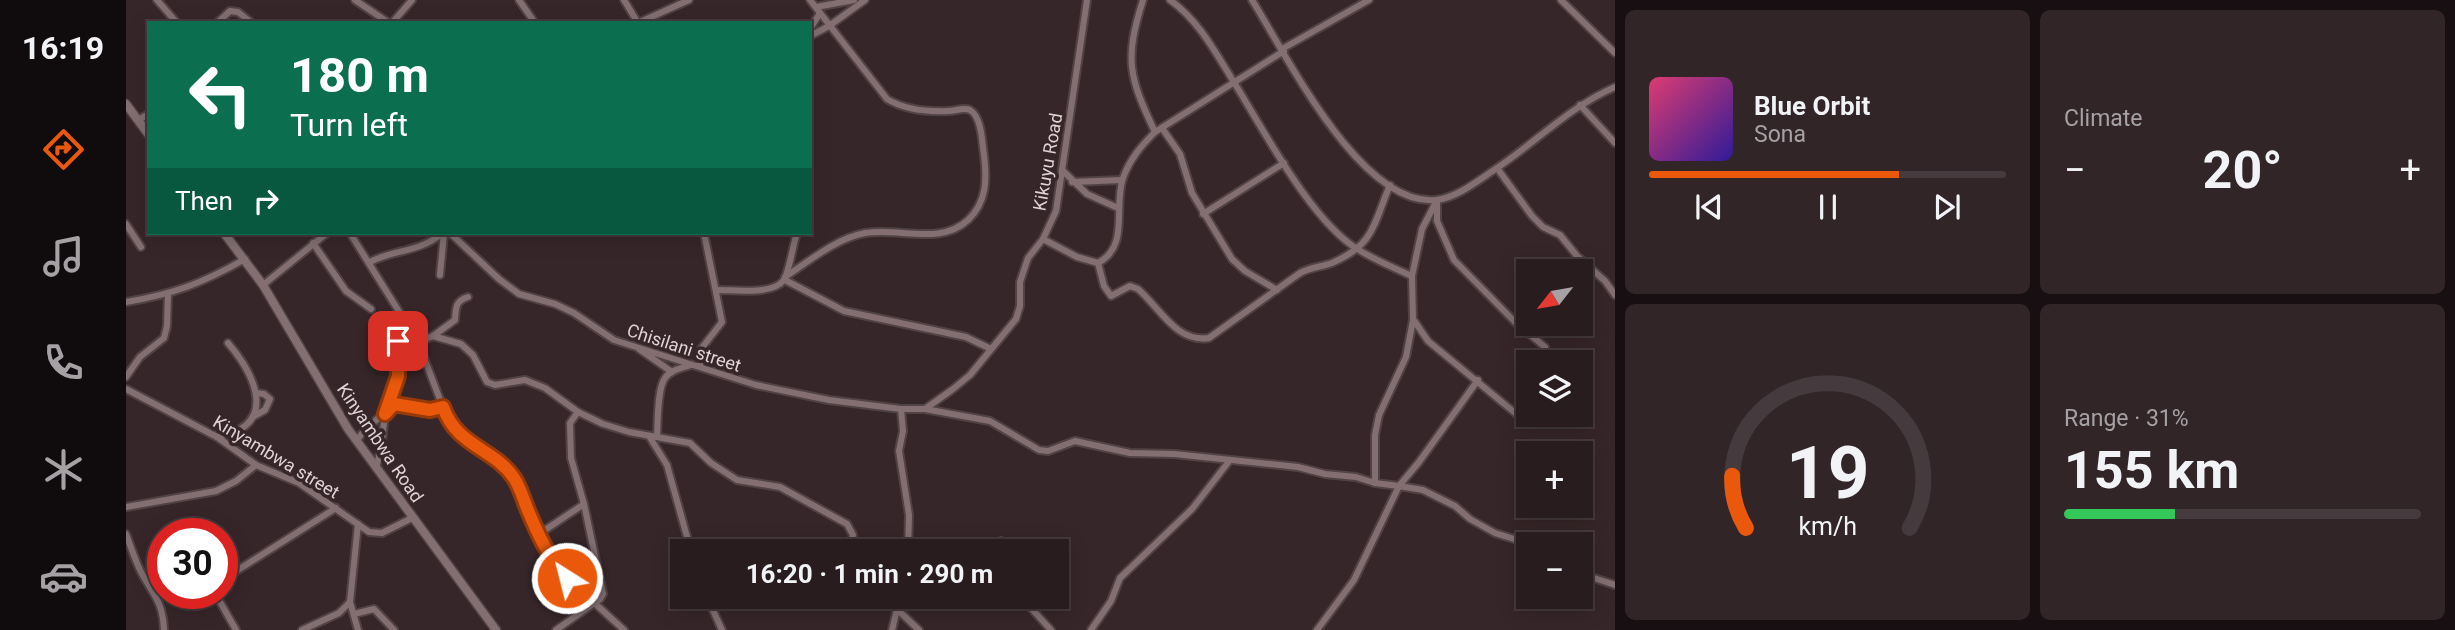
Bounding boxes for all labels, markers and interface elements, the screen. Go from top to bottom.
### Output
text: 16:19 [22,29,104,67]
text: 180 m [290,47,429,104]
icon: left [175,49,266,140]
text: Blue Orbit [1754,91,1870,121]
text: Climate [2064,105,2143,132]
text: Turn left [290,106,408,144]
street label: Kikuyu Road [1029,111,1066,212]
text: Sona [1754,121,1806,148]
icon: directions [39,125,88,174]
text: 20° [2203,140,2283,201]
text: − [2064,148,2086,192]
text: + [2399,148,2421,192]
icon: right [247,182,285,220]
text: Then [175,186,233,216]
icon: previous [1690,188,1728,226]
icon: pause [1809,188,1847,226]
icon: next [1928,188,1966,226]
icon: music [39,232,88,281]
north arrow [1516,259,1592,336]
map controls [1516,259,1593,609]
pin [368,311,428,371]
street label: Chisilani street [624,319,744,376]
icon: arrive [379,322,417,360]
icon: phone [39,338,88,387]
button: layers [1516,350,1593,427]
street label: Kinyambwa Road [333,379,428,506]
text: Range · 31% [2064,405,2189,432]
street label: Kinyambwa street [209,411,343,503]
text: 19 [1786,430,1869,516]
text: 155 km [2064,440,2239,501]
button: + [1516,441,1593,518]
icon: climate [39,445,88,494]
text: km/h [1798,512,1857,541]
speed limit sign: 30 [147,518,238,609]
button: − [1516,532,1593,609]
position arrow [530,541,604,615]
icon: car [39,552,88,601]
text: 16:20 · 1 min · 290 m [746,559,993,589]

